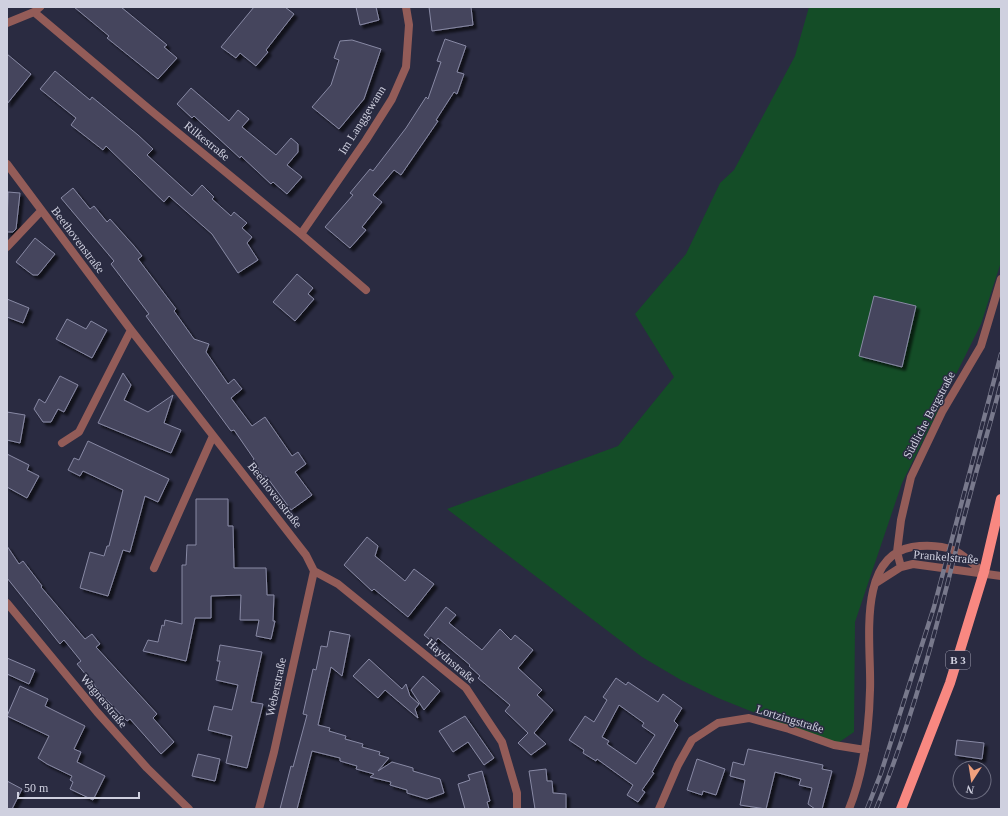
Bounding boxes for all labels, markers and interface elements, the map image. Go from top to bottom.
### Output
street label: Im Langgewann [335,83,389,157]
street label: Rilkestraße [181,118,233,164]
street label: Beethovenstraße [48,204,108,276]
street label: Südliche Bergstraße [900,369,958,461]
street label: Beethovenstraße [245,459,305,531]
street label: Prankelstraße [913,547,979,567]
street label: Haydnstraße [424,636,478,686]
road number: B 3 [946,651,970,669]
street label: Weberstraße [263,656,289,718]
street label: Wagnerstraße [78,671,130,731]
street label: Lortzingstraße [754,702,826,736]
north arrow [952,760,992,800]
scale bar [18,774,139,800]
text: 50 m [24,781,49,795]
text: N [965,783,975,796]

